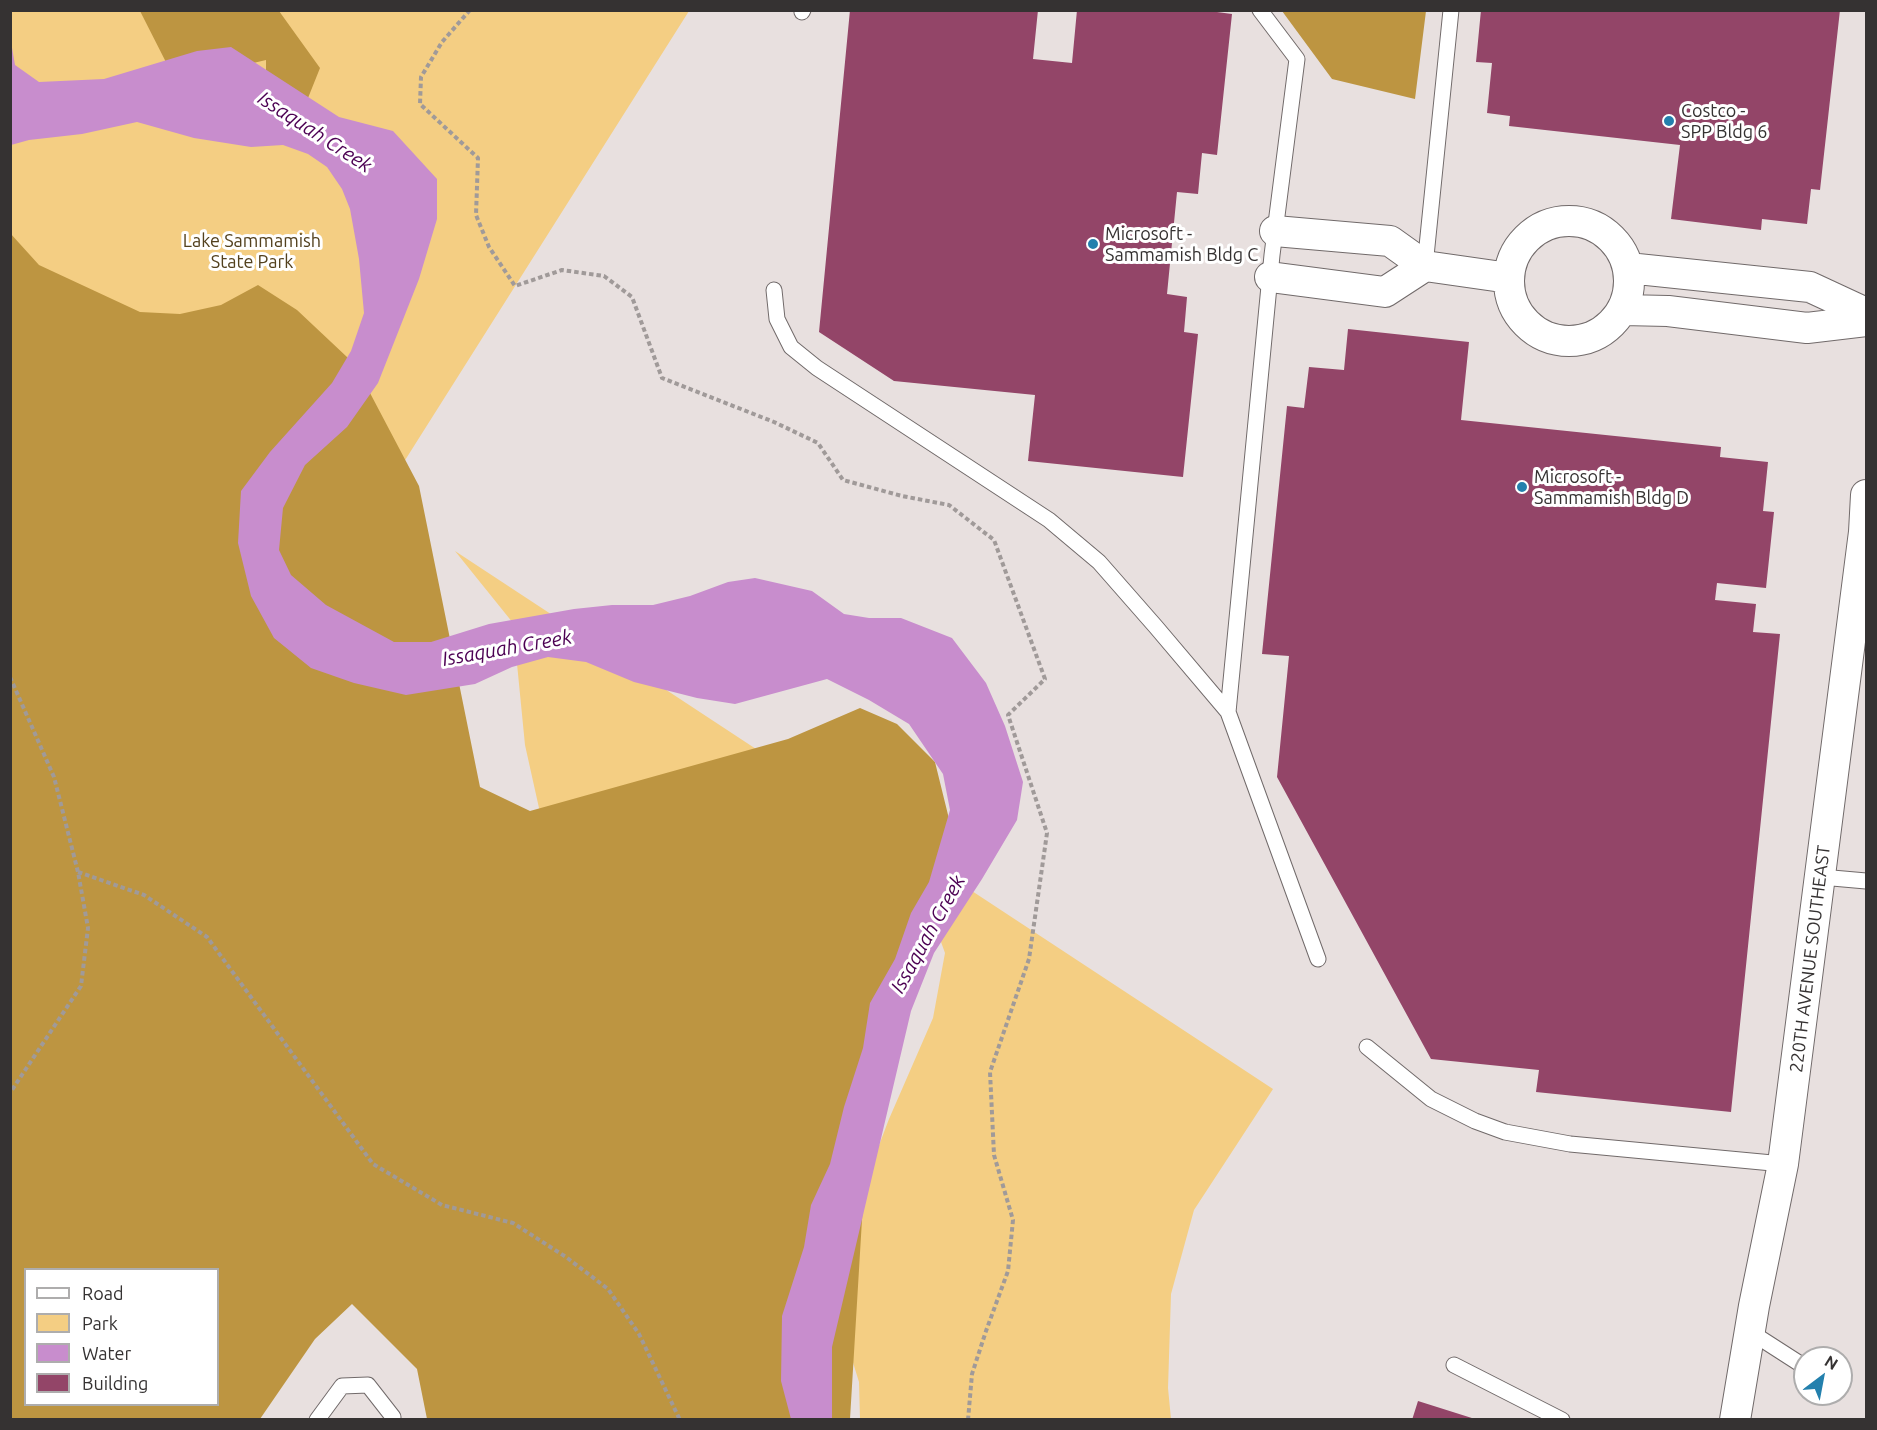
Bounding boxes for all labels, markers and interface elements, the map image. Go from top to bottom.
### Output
water label: Issaquah Creek [253,86,377,178]
place label: Costco - SPP Bldg 6 [1681,100,1767,142]
marker: Costco - SPP Bldg 6 [1662,114,1676,128]
place label: Microsoft - Sammamish Bldg C [1105,223,1258,266]
park label: Lake Sammamish State Park [183,230,321,272]
marker: Microsoft - Sammamish Bldg C [1086,237,1100,251]
place label: Microsoft - Sammamish Bldg D [1534,466,1689,508]
marker: Microsoft - Sammamish Bldg D [1515,480,1529,494]
water label: Issaquah Creek [440,625,574,671]
street label: 220TH AVENUE SOUTHEAST [1785,844,1835,1074]
water label: Issaquah Creek [886,871,970,997]
legend [24,1268,219,1406]
text: Road [82,1283,124,1303]
text: Park [82,1313,118,1333]
text: Water [82,1343,131,1363]
north arrow [1793,1346,1853,1406]
text: N [1822,1352,1841,1373]
text: Building [82,1373,148,1393]

